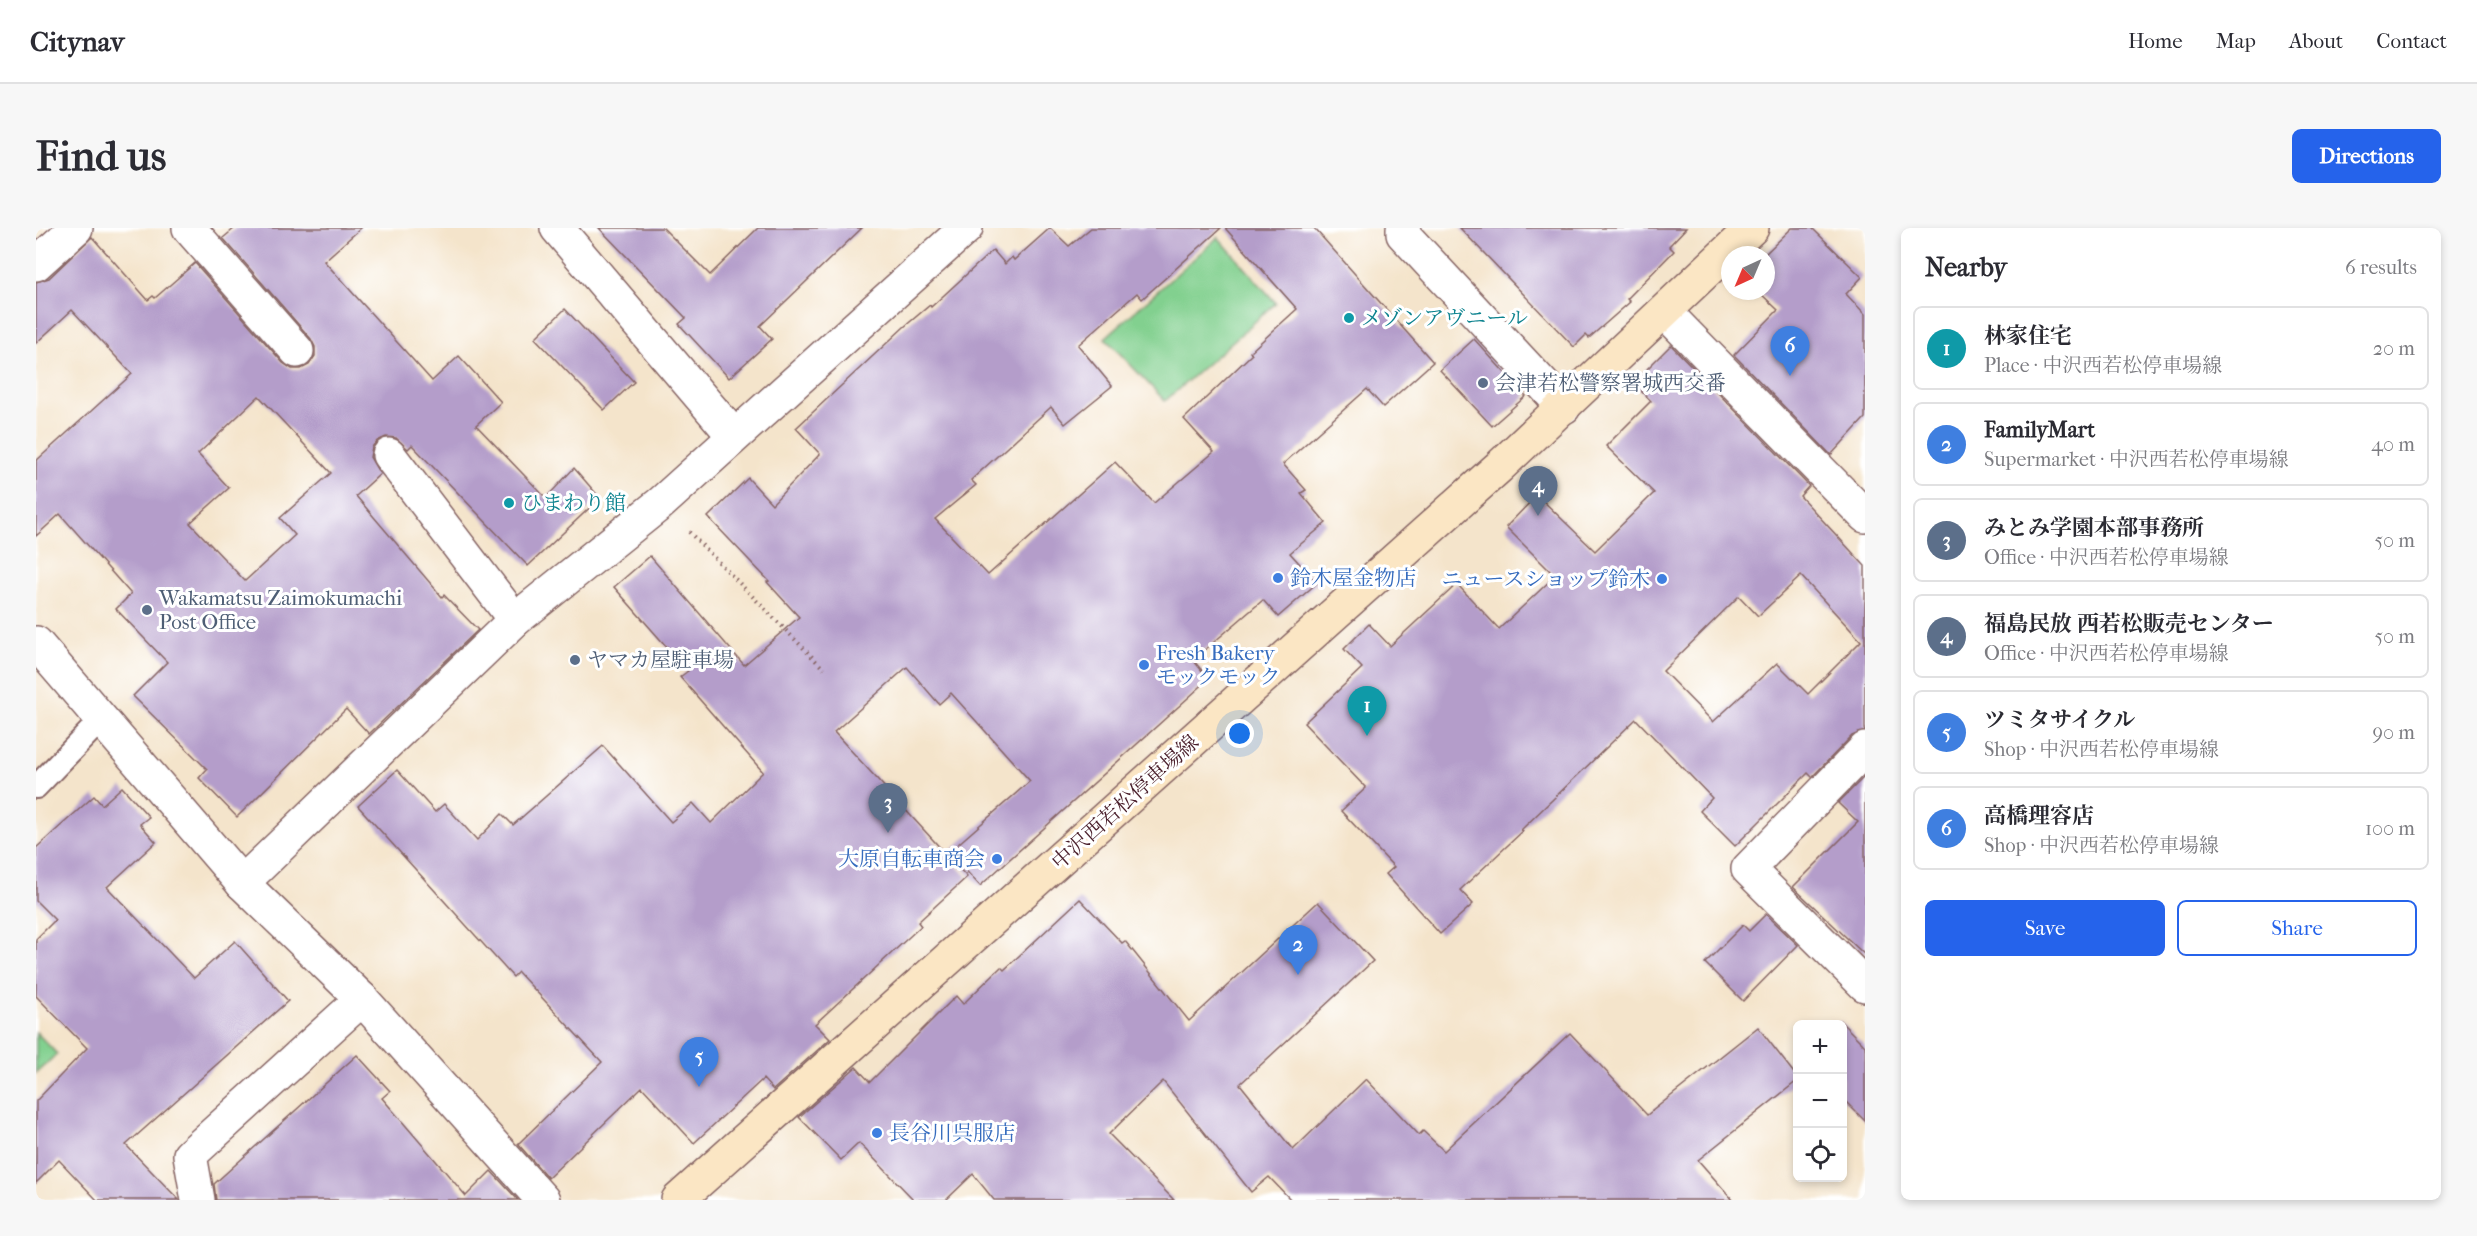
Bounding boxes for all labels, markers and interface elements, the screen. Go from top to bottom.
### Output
text: Citynav [30,25,124,58]
text: Home [2128,29,2183,53]
text: Map [2216,29,2256,53]
text: About [2289,29,2343,53]
text: Contact [2376,29,2447,53]
button: Directions [2292,129,2441,183]
text: Find us [36,132,166,181]
north arrow [1721,246,1775,300]
text: Nearby [1925,252,2007,283]
text: 6 results [2345,256,2417,279]
place label: メゾンアヴニール [1361,306,1528,330]
marker: メゾンアヴニール [1342,311,1356,325]
text: 林家住宅 [1984,323,2072,349]
pin: 6 [1770,326,1810,376]
text: 1 [1943,337,1950,360]
text: 20 m [2373,337,2415,360]
text: Place · 中沢西若松停車場線 [1984,354,2222,377]
place label: 会津若松警察署城西交番 [1495,371,1726,395]
marker: 会津若松警察署城西交番 [1476,376,1490,390]
text: FamilyMart [1984,417,2095,443]
text: 2 [1941,433,1952,456]
text: 40 m [2371,433,2415,456]
text: Supermarket · 中沢西若松停車場線 [1984,448,2289,471]
pin: 4 [1518,466,1558,516]
place label: ひまわり館 [521,491,626,515]
marker: ひまわり館 [502,496,516,510]
text: みとみ学園本部事務所 [1984,515,2204,541]
text: 3 [1942,529,1951,552]
text: 50 m [2374,529,2415,552]
text: Office · 中沢西若松停車場線 [1984,546,2229,569]
place label: 鈴木屋金物店 [1290,566,1416,590]
place label: ニュースショップ鈴木 [1441,567,1650,591]
marker: 鈴木屋金物店 [1271,571,1285,585]
marker: ニュースショップ鈴木 [1655,572,1669,586]
place label: Wakamatsu Zaimokumachi Post Office [158,586,402,634]
marker: Wakamatsu Zaimokumachi Post Office [140,603,154,617]
text: 福島民放 西若松販売センター [1984,611,2274,637]
text: 4 [1941,625,1952,648]
text: 50 m [2374,625,2415,648]
place label: Fresh Bakery モックモック [1156,641,1281,689]
text: Office · 中沢西若松停車場線 [1984,642,2229,665]
place label: ヤマカ屋駐車場 [587,648,734,672]
marker: ヤマカ屋駐車場 [568,653,582,667]
marker: Fresh Bakery モックモック [1137,658,1151,672]
pin: 1 [1348,686,1386,736]
text: ツミタサイクル [1984,707,2135,733]
your location [1225,719,1254,748]
text: 5 [1942,721,1951,744]
text: 90 m [2373,721,2415,744]
street label: 中沢西若松停車場線 [1047,730,1203,874]
text: Shop · 中沢西若松停車場線 [1984,738,2219,761]
pin: 3 [868,784,908,833]
text: 高橋理容店 [1984,803,2094,829]
text: 6 [1941,817,1952,840]
text: 100 m [2365,817,2415,840]
text: Shop · 中沢西若松停車場線 [1984,834,2219,857]
place label: 大原自転車商会 [838,847,985,871]
marker: 大原自転車商会 [990,852,1004,866]
button: Save [1925,900,2165,956]
button: Share [2177,900,2417,956]
pin: 2 [1278,926,1318,975]
map controls [1793,1020,1847,1182]
button: + [1793,1020,1847,1074]
pin: 5 [680,1038,718,1087]
button: − [1793,1074,1847,1128]
place label: 長谷川呉服店 [889,1121,1015,1145]
marker: 長谷川呉服店 [870,1126,884,1140]
button: locate [1793,1128,1847,1182]

